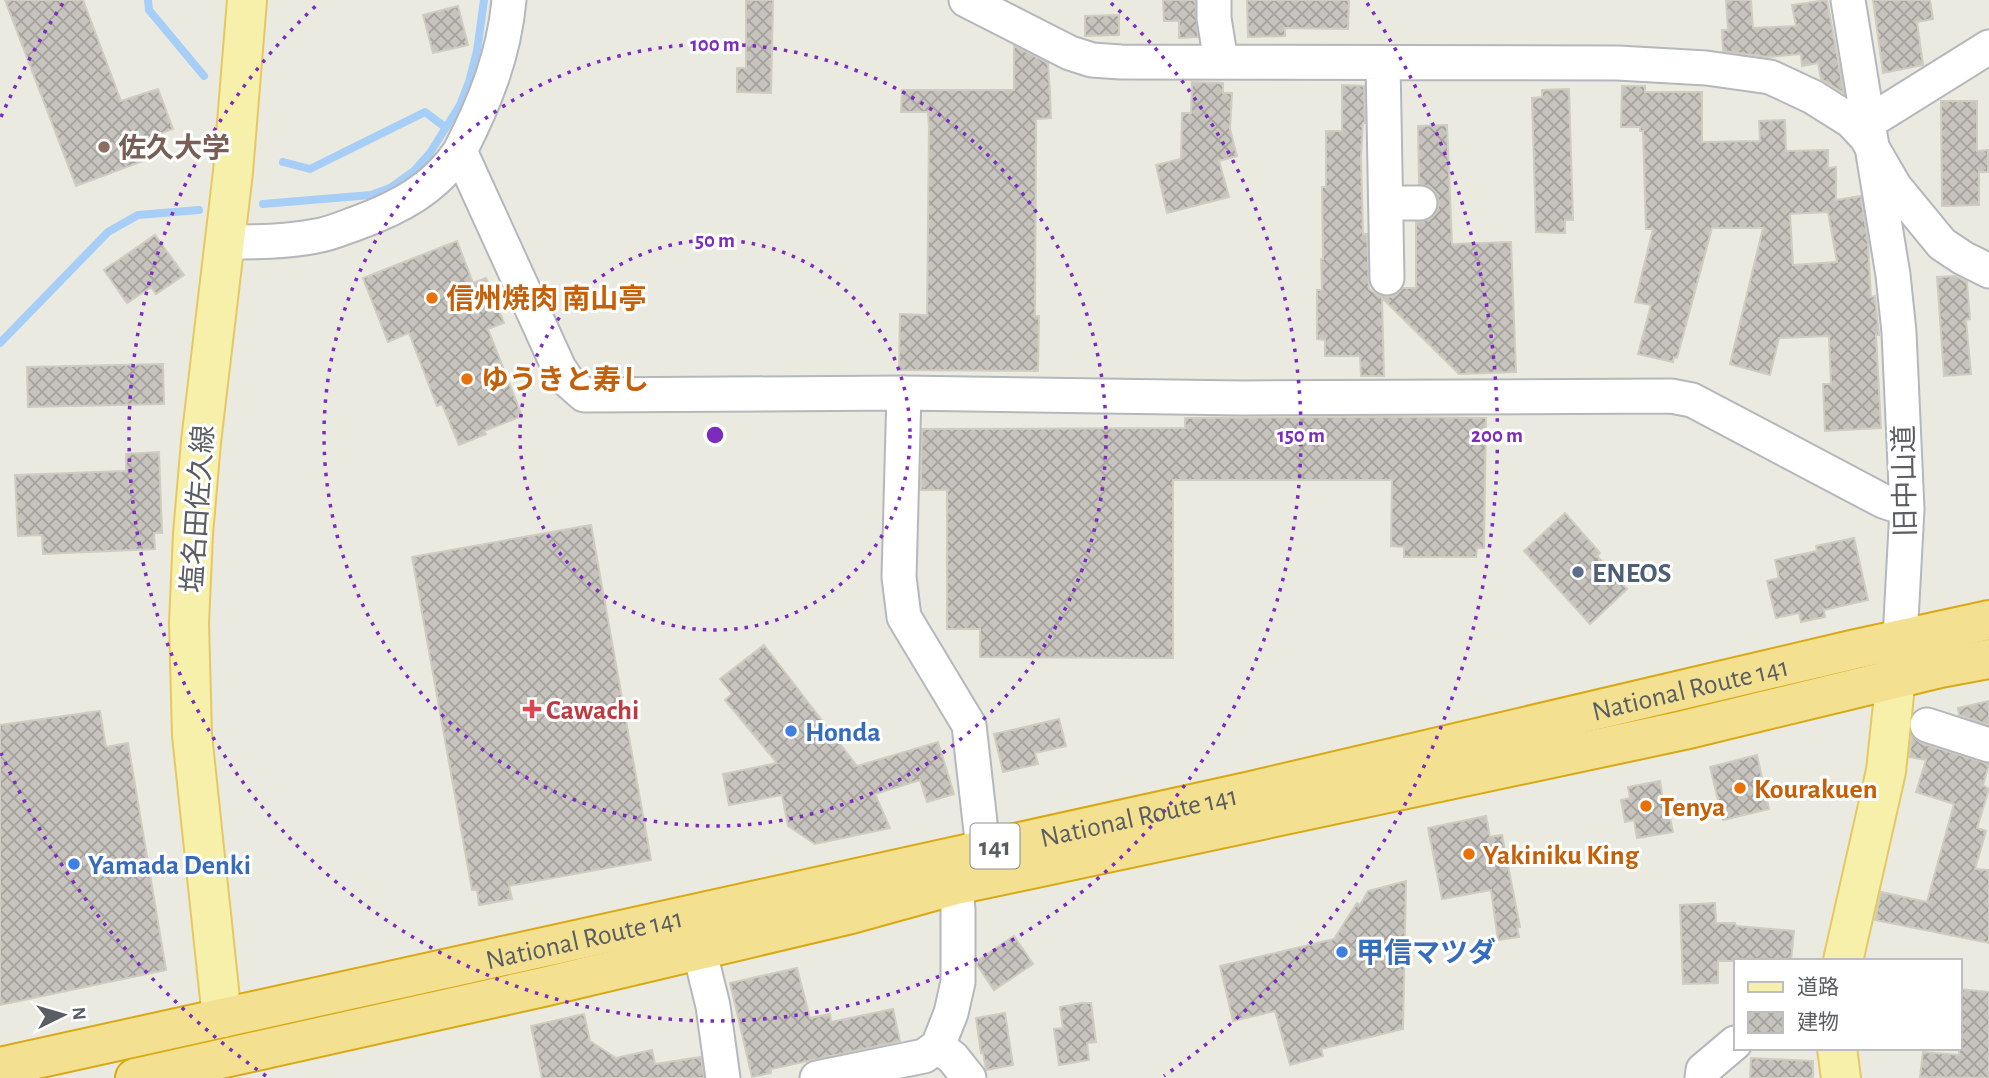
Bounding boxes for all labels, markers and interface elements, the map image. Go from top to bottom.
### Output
text: 100 m [690,34,740,55]
place label: 佐久大学 [118,133,230,163]
marker: 佐久大学 [96,139,112,155]
text: 50 m [695,230,735,251]
place label: 信州焼肉 南山亭 [446,284,646,314]
marker: 信州焼肉 南山亭 [424,290,440,306]
place label: ゆうきと寿し [481,365,649,395]
marker: ゆうきと寿し [459,371,475,387]
centre of rings [703,423,727,447]
street label: 塩名田佐久線 [177,424,219,594]
text: 150 m [1277,425,1325,446]
text: 200 m [1471,425,1523,446]
street label: 旧中山道 [1889,425,1921,537]
place label: ENEOS [1592,560,1672,588]
marker: ENEOS [1570,564,1586,580]
street label: National Route 141 [1589,653,1792,727]
place label: Cawachi [546,697,639,725]
marker: Cawachi [524,701,540,717]
place label: Honda [805,719,881,747]
marker: Honda [783,723,799,739]
place label: Kourakuen [1754,776,1877,804]
marker: Kourakuen [1732,780,1748,796]
street label: National Route 141 [1038,782,1240,853]
place label: Tenya [1660,794,1726,822]
marker: Tenya [1638,798,1654,814]
road number: 141 [970,824,1020,868]
place label: Yakiniku King [1483,842,1640,870]
marker: Yakiniku King [1461,846,1477,862]
place label: Yamada Denki [88,852,251,880]
marker: Yamada Denki [66,856,82,872]
street label: National Route 141 [483,905,686,975]
place label: 甲信マツダ [1356,937,1496,968]
marker: 甲信マツダ [1334,944,1350,960]
legend [1734,959,1961,1050]
text: 道路 [1797,976,1839,998]
north arrow [28,980,98,1050]
text: N [68,1006,88,1021]
text: 建物 [1797,1011,1839,1033]

